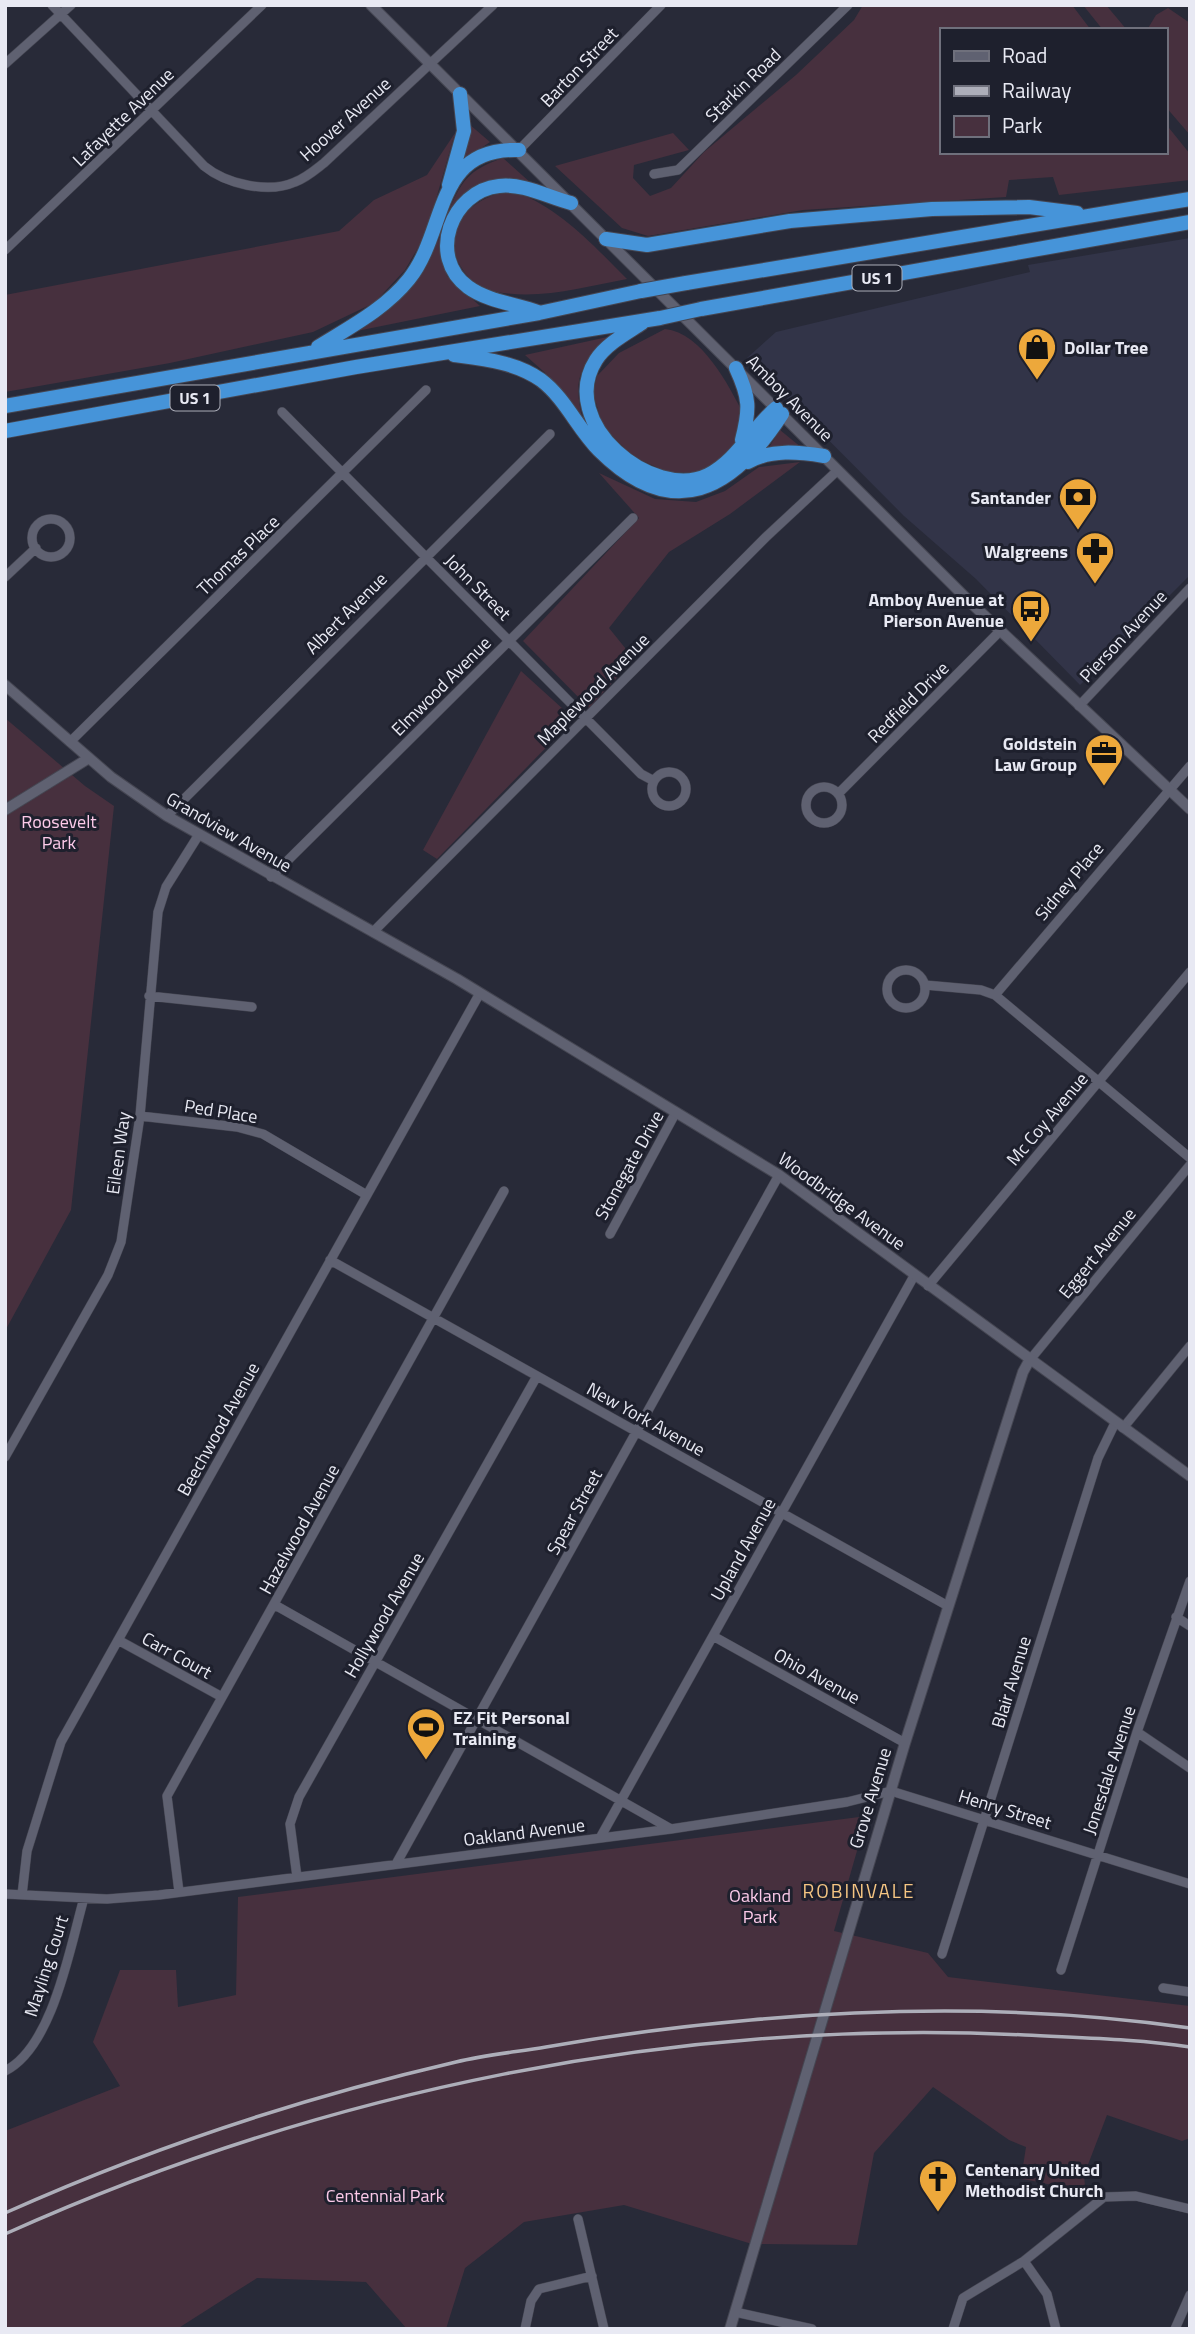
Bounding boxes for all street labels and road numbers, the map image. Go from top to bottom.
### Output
street label: Barton Street [534,20,625,113]
street label: Starkin Road [699,42,787,128]
street label: Lafayette Avenue [66,61,180,173]
street label: Hoover Avenue [293,70,397,168]
road number: US 1 [852,266,902,290]
street label: Amboy Avenue [740,348,840,448]
road number: US 1 [170,386,220,410]
street label: Thomas Place [191,509,285,601]
street label: John Street [439,548,518,627]
street label: Albert Avenue [299,566,393,660]
street label: Pierson Avenue [1073,584,1173,688]
street label: Maplewood Avenue [531,627,655,751]
street label: Elmwood Avenue [385,630,497,742]
street label: Redfield Drive [861,655,955,749]
street label: Grandview Avenue [161,785,297,879]
street label: Sidney Place [1028,836,1110,926]
street label: Mc Coy Avenue [1000,1066,1094,1172]
street label: Ped Place [182,1092,260,1130]
street label: Stonegate Drive [588,1105,670,1225]
street label: Eileen Way [99,1110,137,1196]
street label: Woodbridge Avenue [773,1145,911,1257]
street label: Eggert Avenue [1052,1202,1142,1304]
street label: Beechwood Avenue [170,1357,266,1501]
street label: New York Avenue [582,1375,710,1463]
street label: Hazelwood Avenue [252,1459,346,1599]
street label: Spear Street [539,1464,609,1560]
street label: Upland Avenue [704,1493,782,1605]
street label: Hollywood Avenue [337,1547,431,1683]
street label: Carr Court [137,1625,218,1686]
street label: Blair Avenue [984,1633,1038,1731]
street label: Ohio Avenue [769,1641,865,1711]
street label: Jonesdale Avenue [1075,1702,1143,1838]
street label: Grove Avenue [842,1744,898,1852]
street label: Henry Street [955,1782,1056,1836]
street label: Oakland Avenue [462,1811,586,1853]
street label: Mayling Court [17,1911,75,2020]

